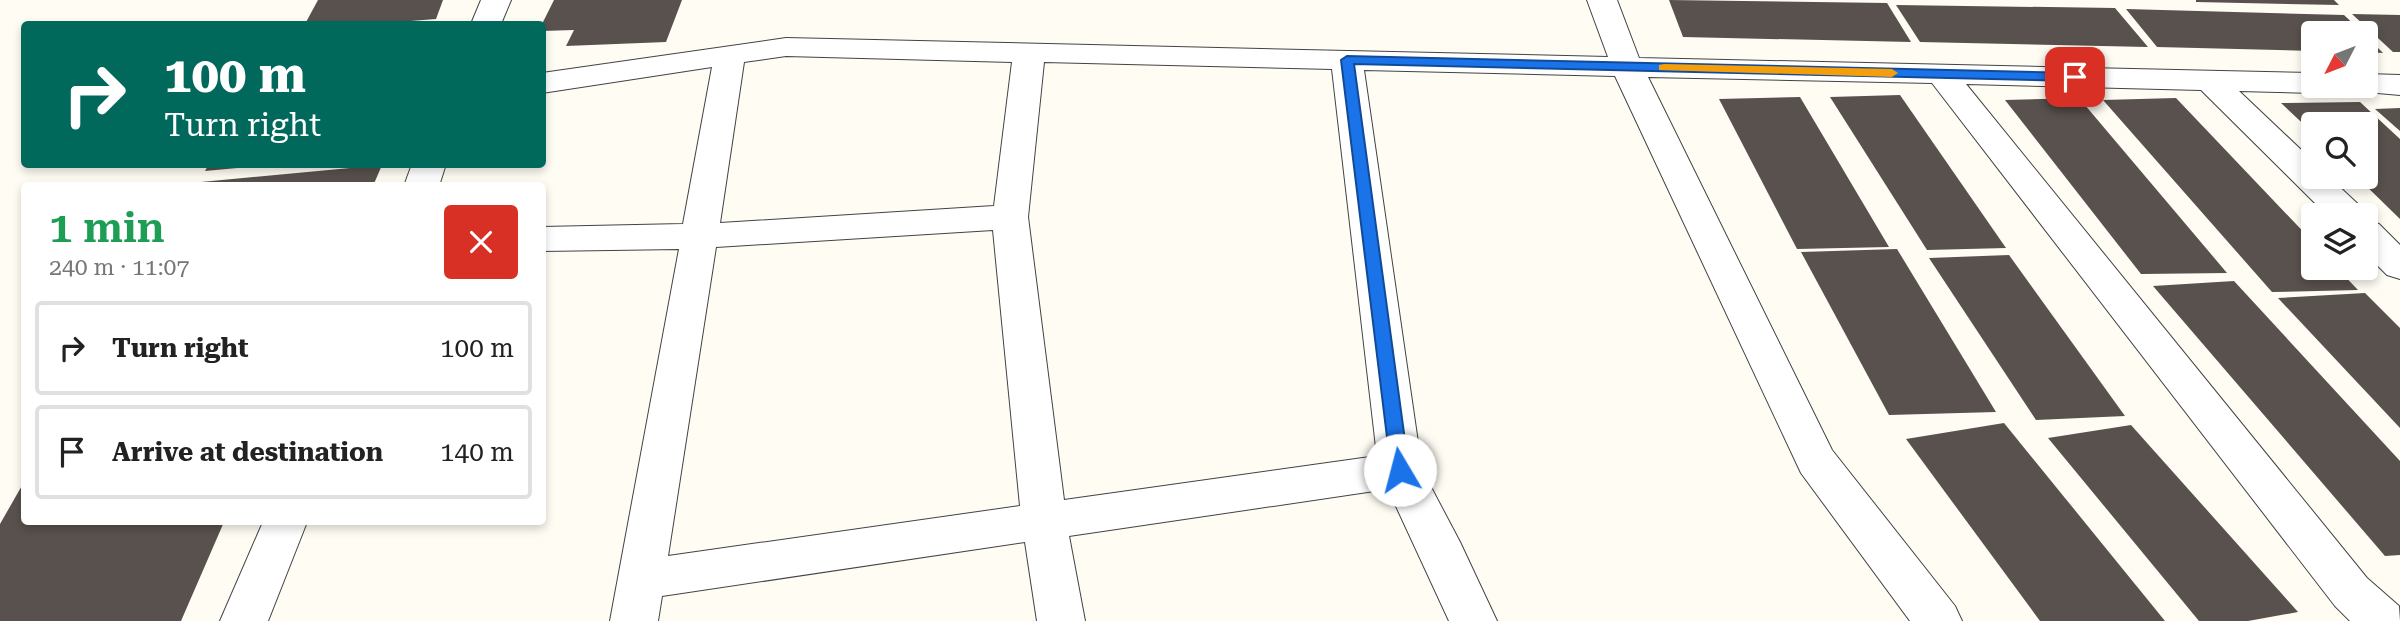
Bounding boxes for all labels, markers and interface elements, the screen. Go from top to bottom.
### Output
north arrow [2301,21,2378,98]
map controls [2301,21,2378,280]
text: 100 m [164,47,306,104]
pin [2045,47,2105,107]
icon: right [49,49,140,140]
icon: arrive [2056,58,2094,96]
text: Turn right [164,106,321,144]
button: search [2301,112,2378,189]
text: 1 min [49,203,165,252]
button: layers [2301,203,2378,280]
button: close [444,205,518,279]
text: 240 m · 11:07 [49,254,189,281]
icon: right [53,329,91,367]
text: Turn right [112,333,248,363]
text: 100 m [440,333,514,363]
icon: arrive [53,433,91,471]
position arrow [1363,433,1437,507]
text: Arrive at destination [112,437,383,467]
text: 140 m [440,437,514,467]

